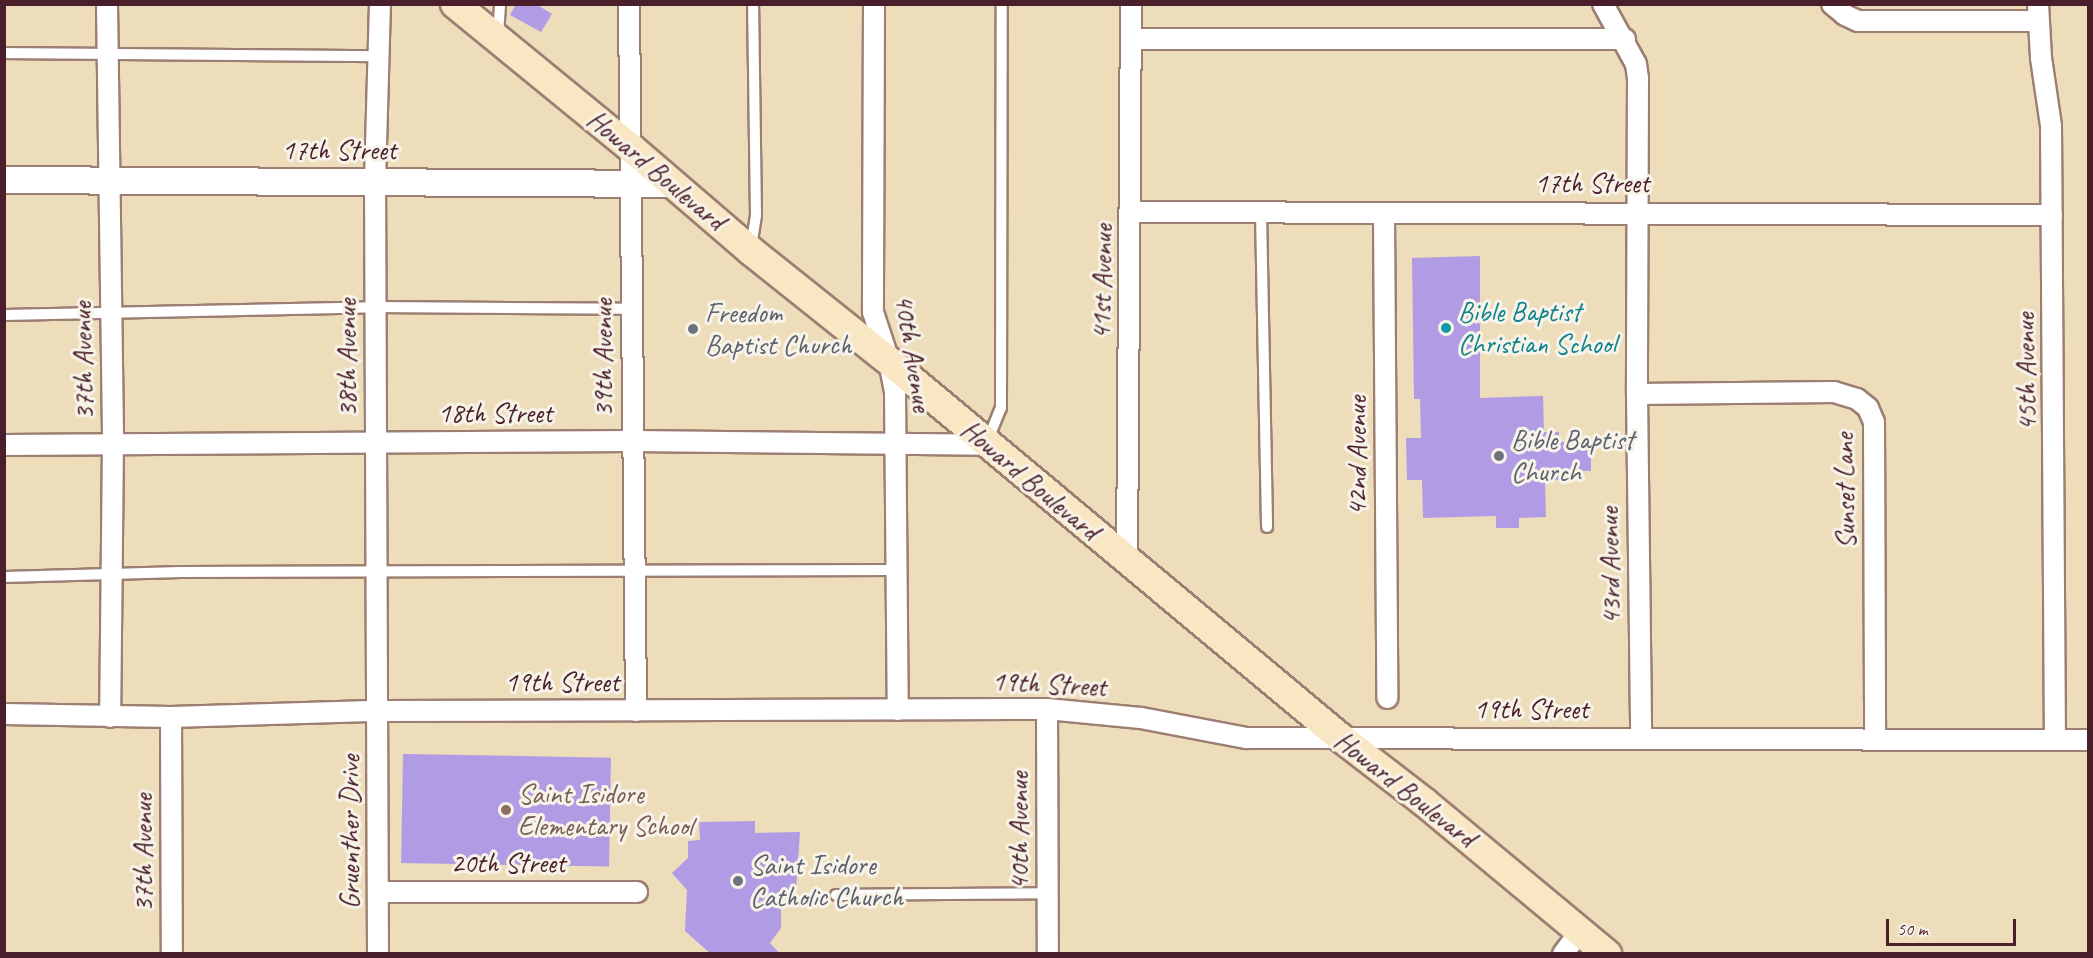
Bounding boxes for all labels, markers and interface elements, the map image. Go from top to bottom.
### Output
street label: Howard Boulevard [580,102,732,238]
street label: 17th Street [282,133,396,167]
street label: 17th Street [1535,166,1649,200]
street label: 41st Avenue [1084,224,1120,340]
street label: 40th Avenue [887,292,939,414]
place label: Bible Baptist Christian School [1458,295,1615,361]
place label: Freedom Baptist Church [705,296,853,362]
street label: 38th Avenue [330,299,364,417]
street label: 39th Avenue [586,299,620,417]
street label: 37th Avenue [65,302,101,420]
street label: 45th Avenue [2008,313,2044,431]
marker: Bible Baptist Christian School [1439,321,1453,335]
marker: Freedom Baptist Church [686,322,700,336]
street label: 18th Street [438,396,552,430]
street label: 42nd Avenue [1340,396,1374,516]
street label: Howard Boulevard [954,412,1106,548]
place label: Bible Baptist Church [1511,423,1635,489]
street label: Sunset Lane [1827,432,1863,550]
marker: Bible Baptist Church [1492,449,1506,463]
street label: 43rd Avenue [1592,507,1628,625]
street label: 19th Street [991,664,1107,704]
street label: 19th Street [505,665,619,699]
street label: 19th Street [1474,692,1588,726]
street label: Howard Boulevard [1328,723,1482,855]
street label: Gruenther Drive [333,755,367,909]
street label: 40th Avenue [1002,772,1036,890]
place label: Saint Isidore Elementary School [518,777,693,843]
street label: 37th Avenue [126,794,160,912]
marker: Saint Isidore Elementary School [499,803,513,817]
street label: 20th Street [451,846,565,880]
place label: Saint Isidore Catholic Church [750,848,904,914]
marker: Saint Isidore Catholic Church [731,874,745,888]
scale bar [1889,907,2020,945]
text: 50 m [1897,918,1928,940]

